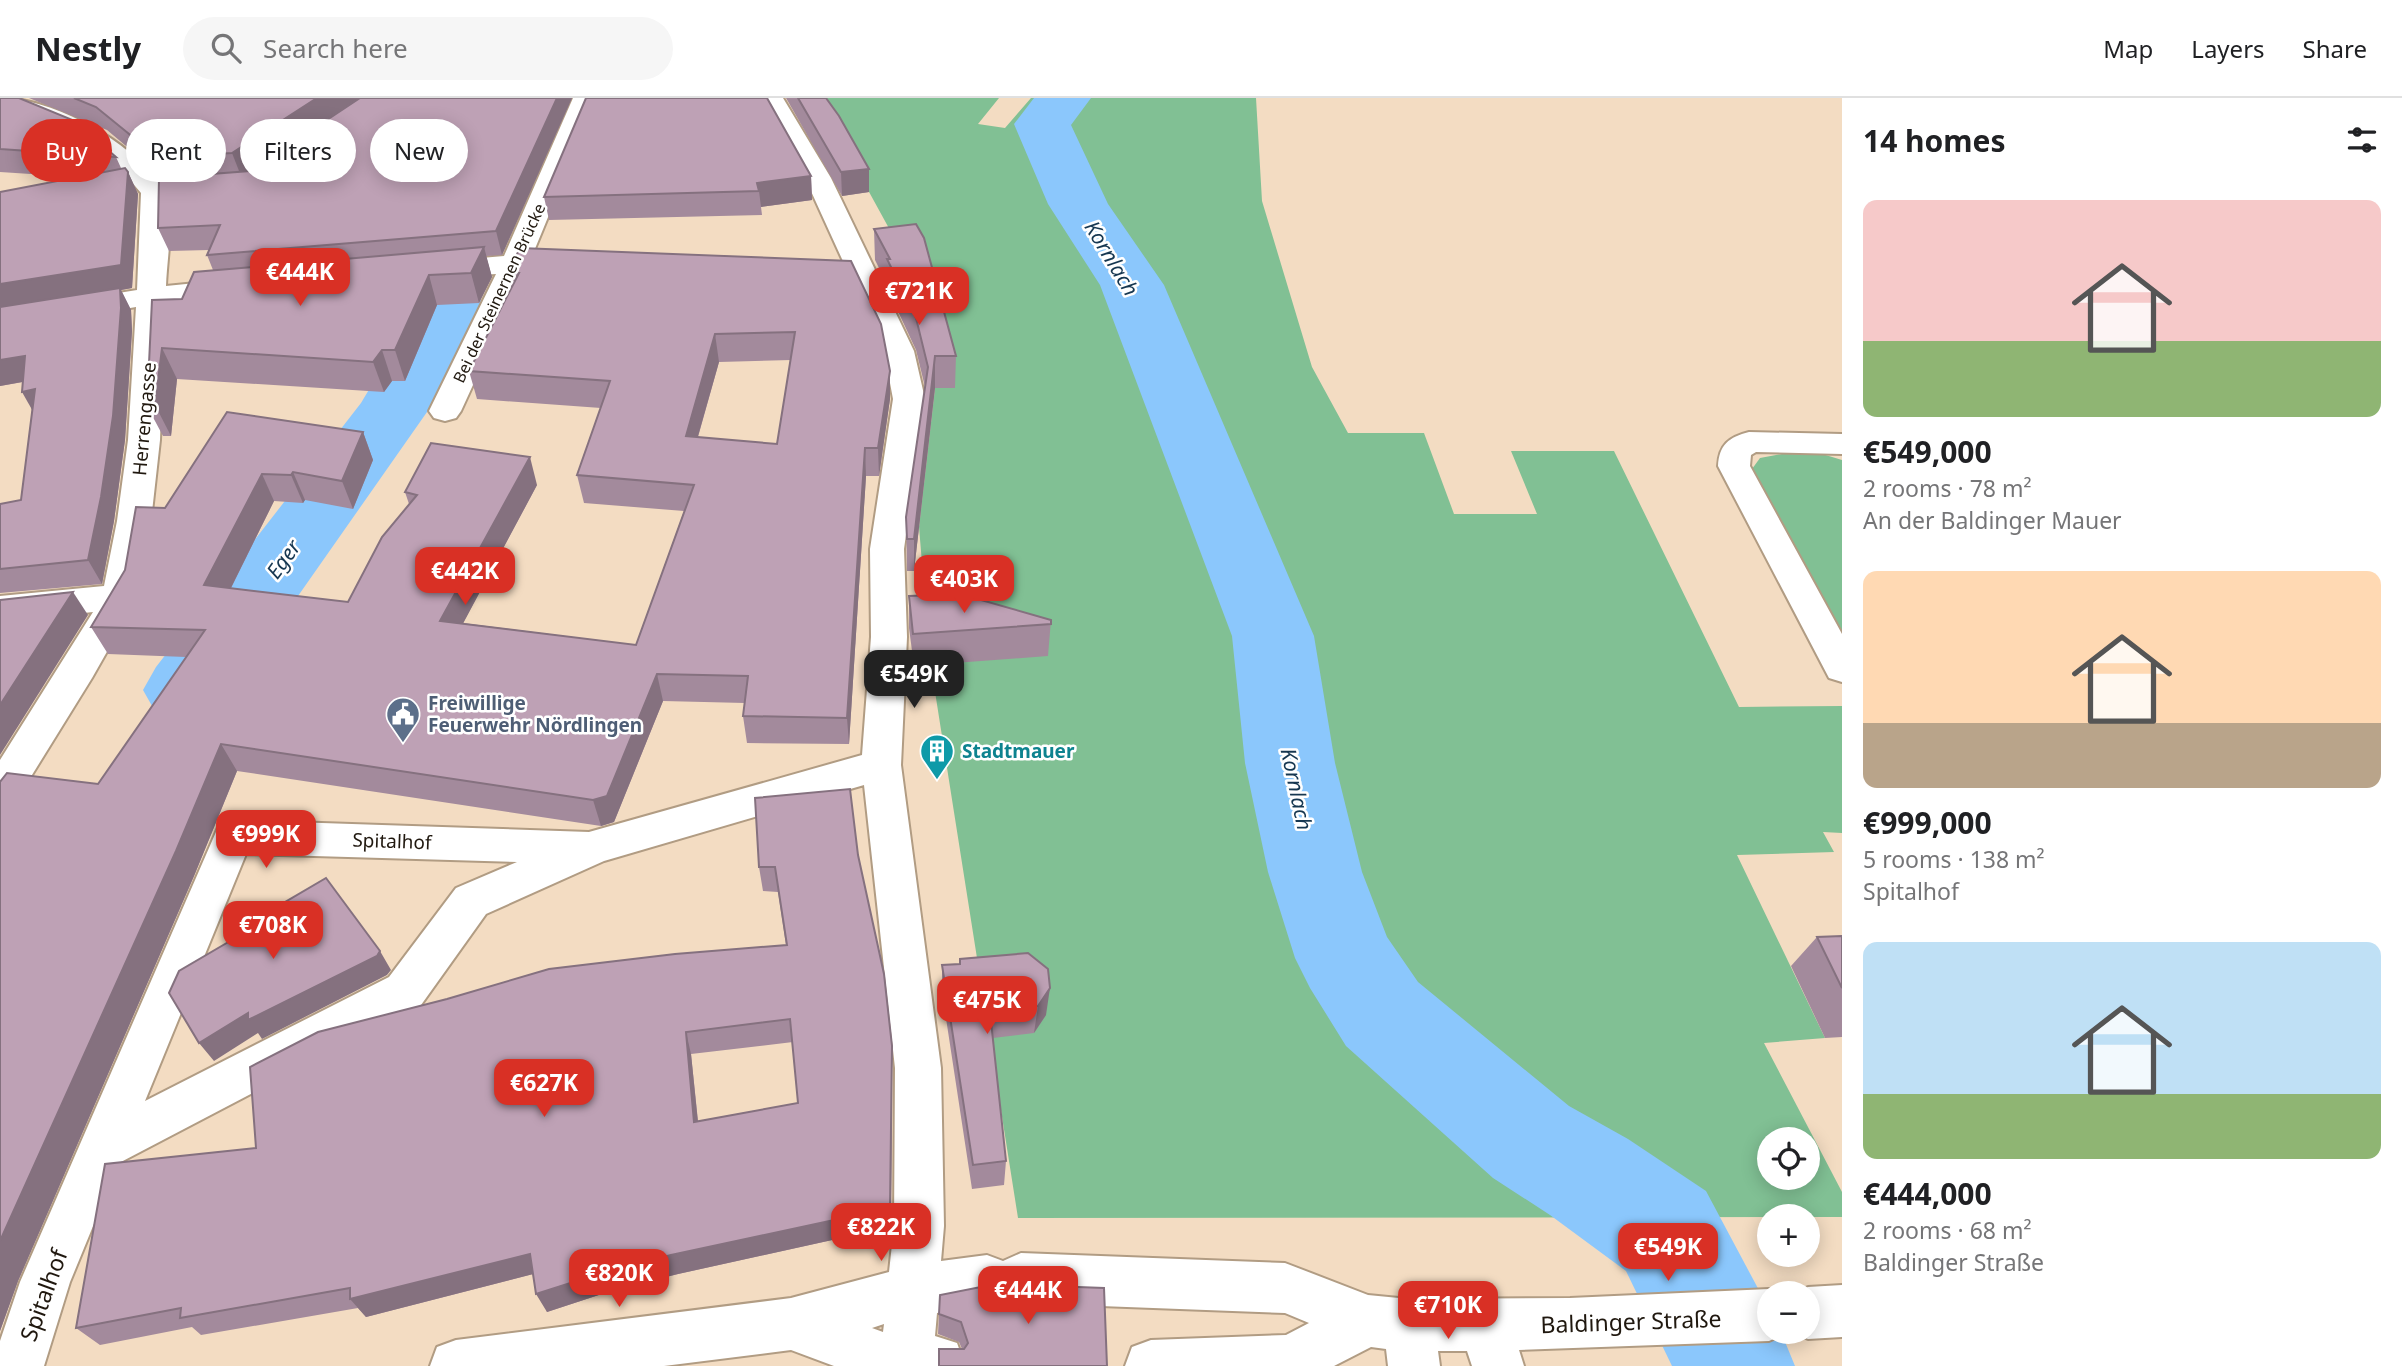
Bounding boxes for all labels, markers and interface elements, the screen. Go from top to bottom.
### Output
search box [183,17,673,80]
text: Nestly [35,26,141,71]
icon: search [207,29,245,67]
text: Search here [263,30,408,66]
text: Map [2103,32,2153,65]
text: Layers [2191,32,2265,65]
text: Share [2303,32,2367,65]
chip: Buy [21,119,112,182]
chip: Rent [126,119,226,182]
chip: Filters [240,119,356,182]
chip: New [370,119,468,182]
text: 14 homes [1863,120,2006,161]
icon: filters [2343,121,2381,159]
street label: Bei der Steinernen Brücke [448,200,550,386]
water label: Kornlach [1079,215,1145,301]
icon: home [2059,245,2185,371]
pin: €444K [251,248,349,308]
text: €444K [266,255,334,287]
pin: €721K [870,268,968,327]
text: €721K [885,274,953,306]
street label: Herrengasse [126,361,162,477]
text: €549,000 [1863,431,1992,472]
text: 2 rooms · 78 m² [1863,472,2032,504]
text: An der Baldinger Mauer [1863,504,2122,536]
water label: Eger [259,533,308,584]
pin: €442K [416,547,514,607]
text: €442K [431,554,499,586]
pin: €403K [915,556,1013,615]
text: €403K [930,562,998,594]
icon: home [2059,616,2185,742]
pin: €549K [865,650,963,710]
text: €549K [880,657,948,689]
place label: Freiwillige Feuerwehr Nördlingen [428,690,642,738]
public building icon: Freiwillige Feuerwehr Nördlingen [384,695,422,744]
building icon: Stadtmauer [918,732,956,781]
place label: Stadtmauer [962,738,1075,764]
water label: Kornlach [1275,745,1319,833]
text: €999,000 [1863,802,1992,843]
pin: €999K [217,810,315,870]
text: €999K [232,817,300,849]
street label: Spitalhof [352,827,433,855]
text: 5 rooms · 138 m² [1863,843,2045,875]
text: Spitalhof [1863,875,1959,907]
pin: €708K [224,902,322,961]
text: €708K [239,908,307,940]
pin: €475K [938,976,1036,1036]
text: €475K [953,983,1021,1015]
icon: home [2059,987,2185,1113]
pin: €627K [495,1060,593,1119]
text: €627K [510,1066,578,1098]
map controls [1757,1127,1820,1344]
button: locate [1757,1127,1820,1190]
text: €444,000 [1863,1173,1992,1214]
pin: €822K [832,1204,930,1263]
button: + [1757,1204,1820,1267]
text: €822K [847,1210,915,1242]
text: 2 rooms · 68 m² [1863,1214,2032,1246]
pin: €549K [1619,1224,1717,1283]
text: €549K [1634,1230,1702,1262]
street label: Spitalhof [12,1243,75,1346]
text: Baldinger Straße [1863,1246,2044,1278]
pin: €820K [570,1250,668,1309]
text: €820K [585,1256,653,1288]
pin: €444K [979,1266,1077,1326]
text: €444K [994,1273,1062,1305]
button: − [1757,1281,1820,1344]
pin: €710K [1399,1282,1497,1341]
text: €710K [1414,1288,1482,1320]
street label: Baldinger Straße [1540,1302,1722,1340]

